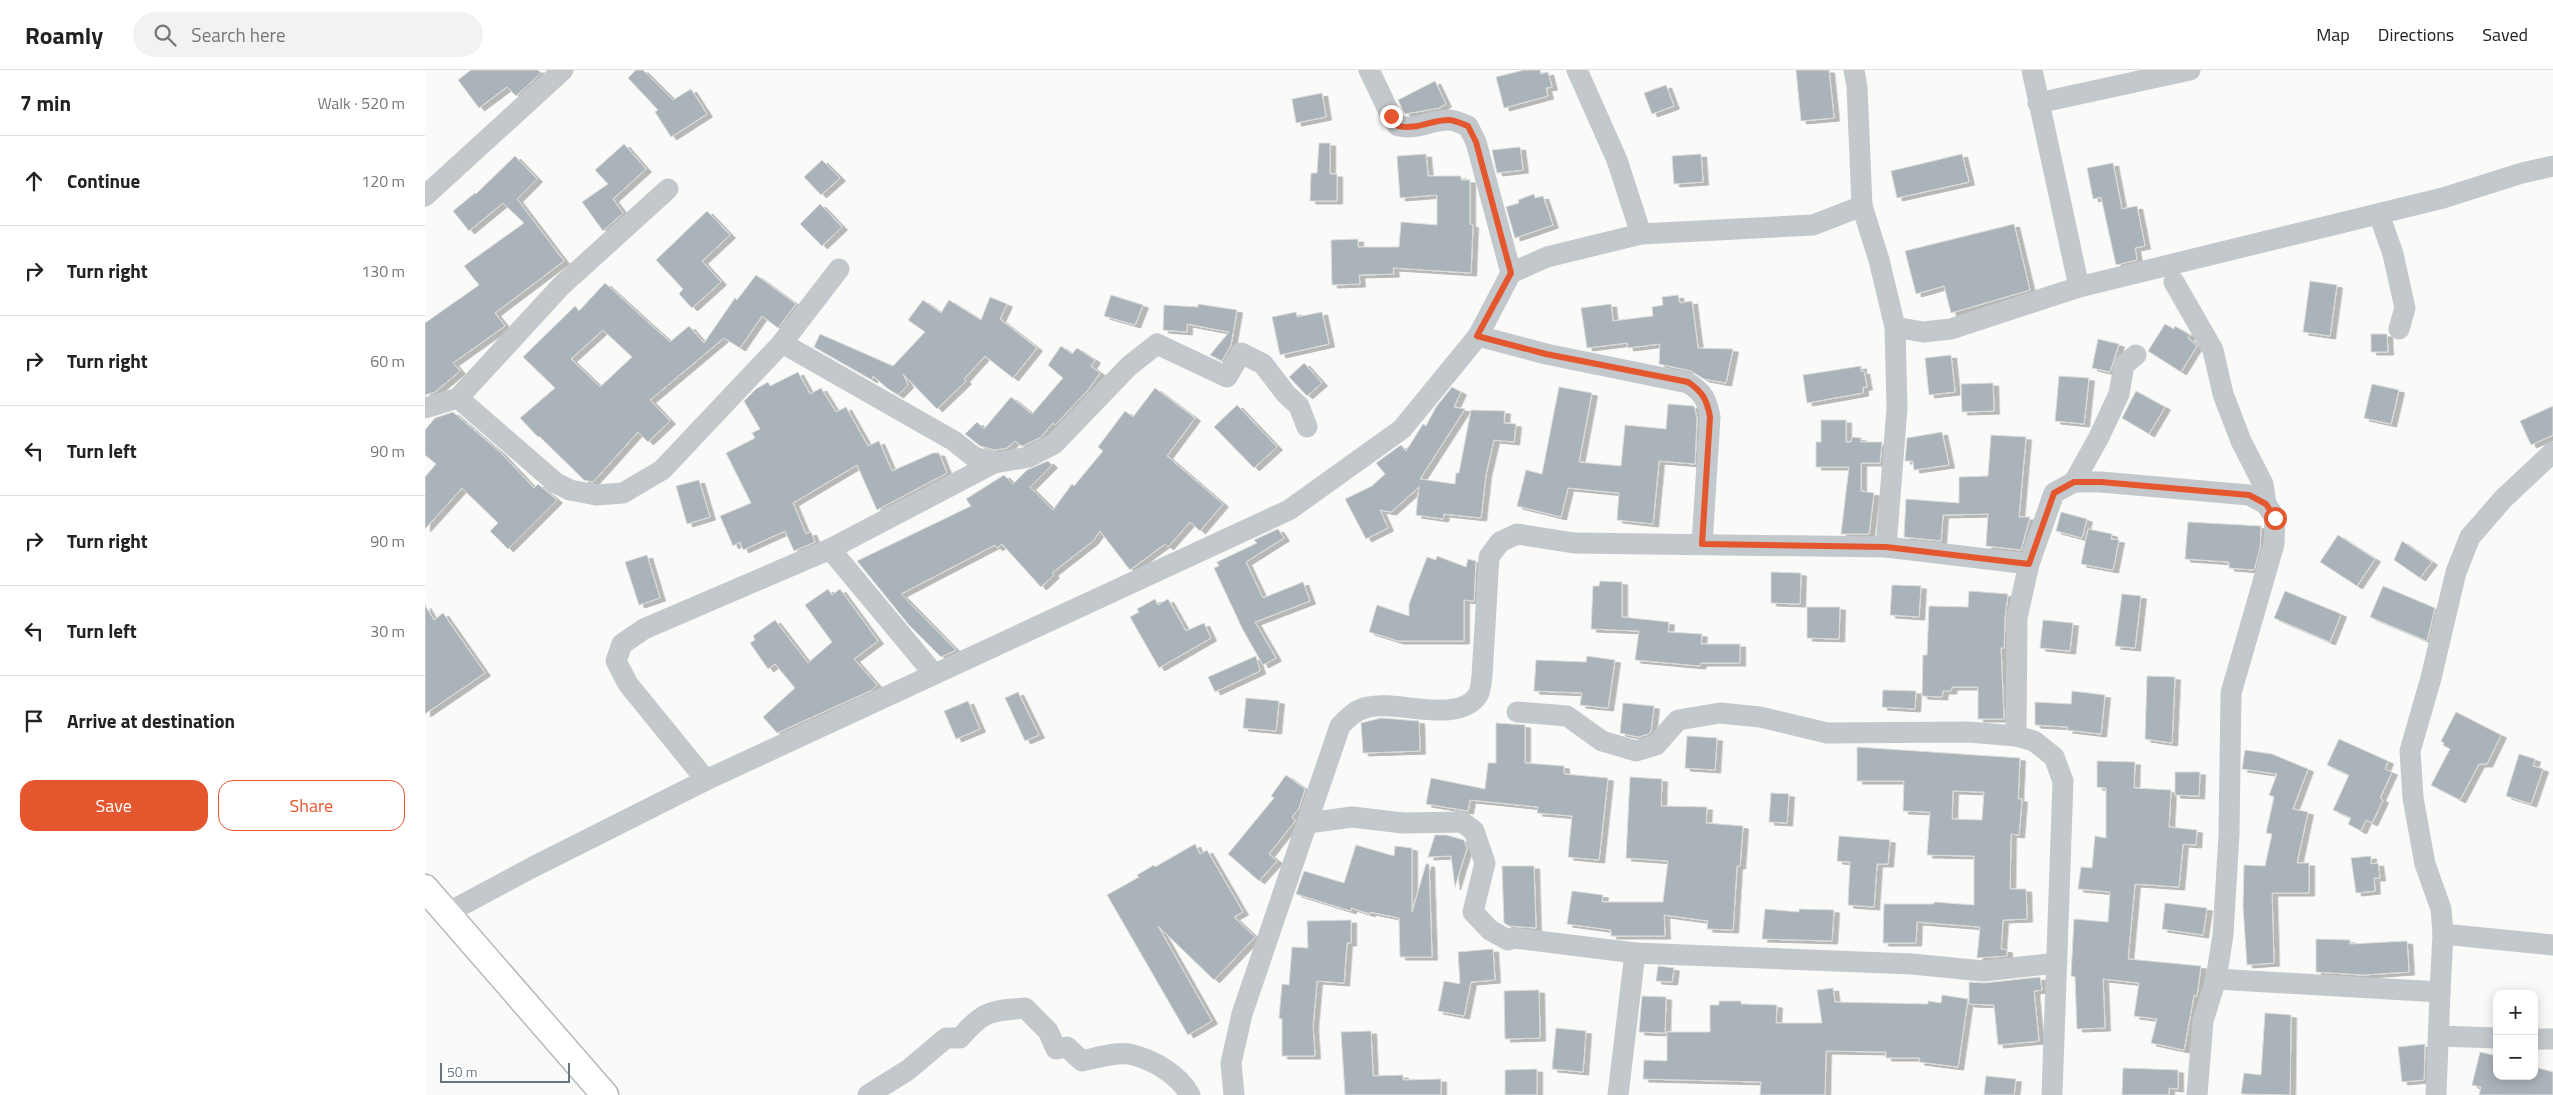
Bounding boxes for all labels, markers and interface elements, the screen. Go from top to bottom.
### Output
search box [133,12,483,57]
text: Roamly [25,17,103,53]
text: Search here [191,20,286,49]
icon: search [151,21,179,49]
text: Map [2316,21,2350,48]
text: Directions [2378,21,2454,48]
text: Saved [2482,21,2528,48]
text: 7 min [20,87,71,119]
text: Walk · 520 m [317,91,405,115]
route end [1380,105,1403,128]
text: Continue [67,166,140,195]
icon: ahead [20,167,48,195]
text: 120 m [361,169,405,193]
text: Turn right [67,256,148,285]
icon: right [20,257,48,285]
text: 130 m [361,259,405,283]
text: Turn right [67,346,148,375]
icon: right [20,347,48,375]
text: 60 m [370,349,405,373]
text: Turn left [67,436,137,465]
icon: left [20,437,48,465]
text: 90 m [370,439,405,463]
route start [2264,507,2287,530]
text: Turn right [67,526,148,555]
icon: right [20,527,48,555]
text: 90 m [370,529,405,553]
text: Turn left [67,616,137,645]
icon: left [20,617,48,645]
text: 30 m [370,619,405,643]
text: Arrive at destination [67,706,235,735]
icon: arrive [20,707,48,735]
button: Save [20,780,208,831]
button: Share [218,780,405,831]
map controls [2493,990,2538,1080]
button: + [2493,990,2538,1035]
button: − [2493,1035,2538,1080]
scale bar [440,1060,570,1083]
text: 50 m [447,1061,477,1082]

